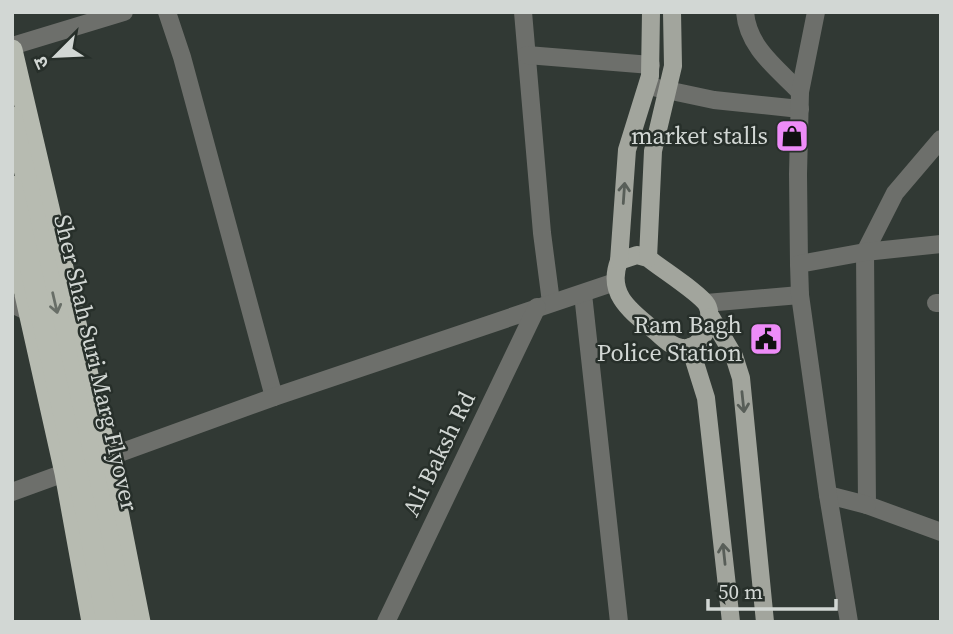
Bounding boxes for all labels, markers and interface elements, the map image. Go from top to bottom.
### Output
north arrow [21,21,91,91]
text: उ [26,52,55,73]
shop icon: market stalls [773,117,811,155]
place label: market stalls [631,119,768,152]
one-way arrow [618,182,631,205]
street label: Sher Shah Suri Marg Flyover [46,211,147,514]
one-way arrow [49,291,62,314]
place label: Ram Bagh Police Station [597,308,742,369]
public building icon: Ram Bagh Police Station [747,320,785,358]
street label: Ali Baksh Rd [394,385,483,522]
one-way arrow [737,390,750,413]
one-way arrow [717,543,730,566]
scale bar [708,568,836,612]
text: 50 m [718,577,763,606]

